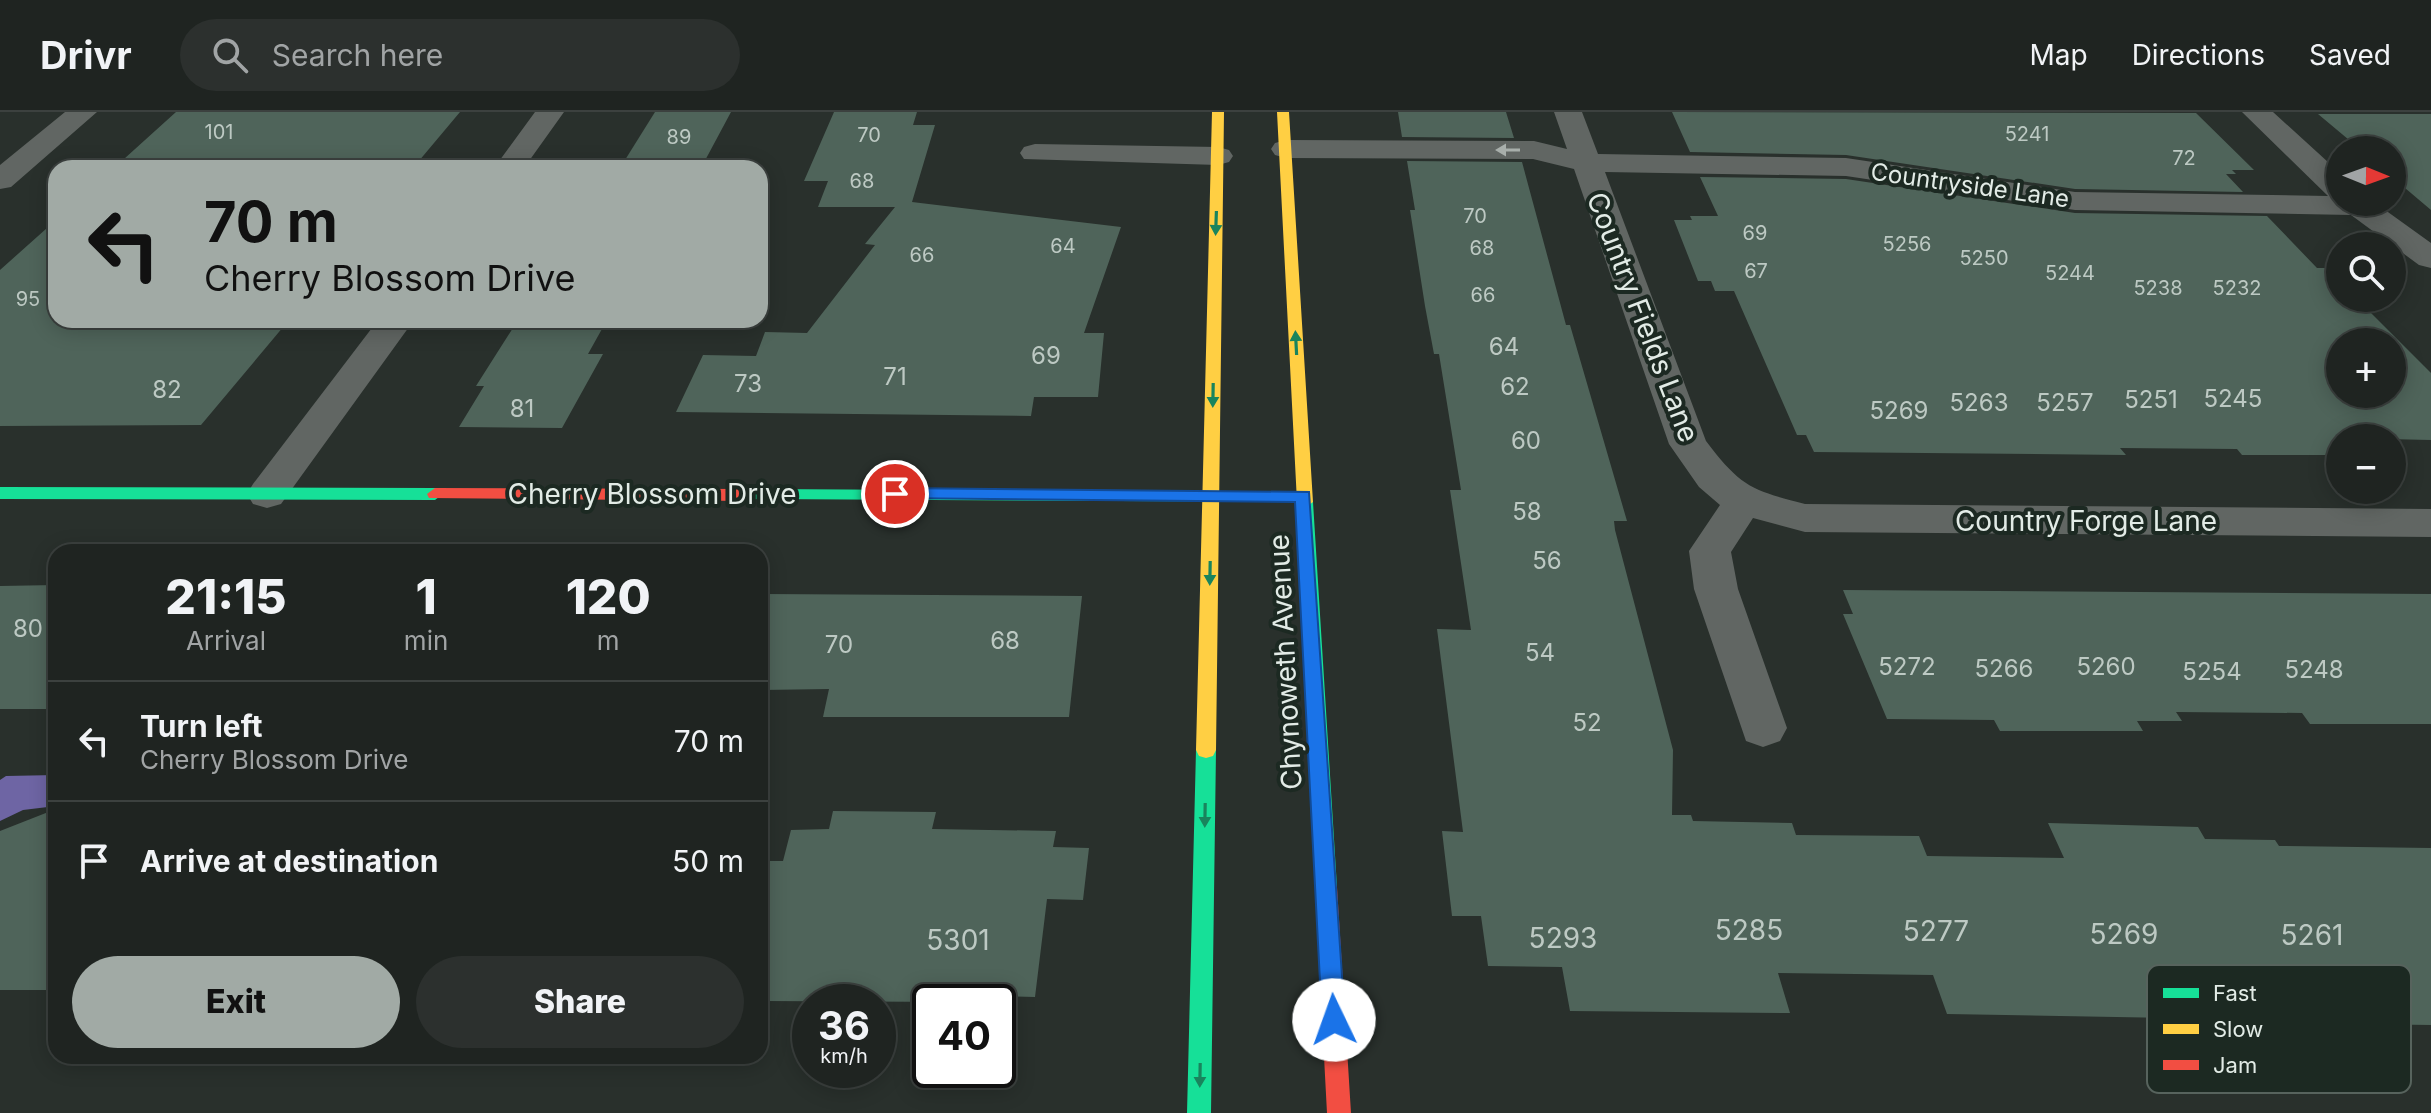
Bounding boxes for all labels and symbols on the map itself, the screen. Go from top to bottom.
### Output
house number: 101 [205,120,233,144]
house number: 5241 [2005,122,2049,146]
house number: 70 [857,123,881,147]
house number: 89 [667,125,691,149]
north arrow [2326,136,2406,216]
one-way arrow [1495,144,1520,156]
house number: 72 [2172,146,2196,170]
street label: Countryside Lane [1869,157,2071,213]
house number: 68 [850,169,874,193]
street label: Country Fields Lane [1580,187,1706,447]
house number: 70 [1463,204,1487,228]
one-way arrow [1210,211,1223,236]
house number: 69 [1743,221,1767,245]
house number: 5256 [1883,232,1931,256]
house number: 64 [1050,234,1076,258]
house number: 68 [1470,236,1494,260]
house number: 66 [910,243,934,267]
house number: 5250 [1959,246,2009,270]
house number: 67 [1744,259,1768,283]
house number: 5244 [2045,261,2095,285]
house number: 5238 [2133,276,2183,300]
house number: 5232 [2213,276,2261,300]
house number: 66 [1471,283,1495,307]
house number: 95 [16,287,40,311]
one-way arrow [1289,330,1302,355]
house number: 64 [1489,332,1519,361]
house number: 69 [1031,341,1061,370]
house number: 71 [883,362,907,391]
house number: 73 [734,369,762,398]
house number: 62 [1500,372,1530,401]
house number: 82 [152,375,182,404]
one-way arrow [1207,383,1219,408]
house number: 5245 [2204,384,2262,413]
house number: 5251 [2124,385,2178,414]
house number: 5263 [1950,388,2008,417]
house number: 5257 [2036,388,2094,417]
house number: 81 [510,394,534,423]
house number: 5269 [1870,396,1929,425]
house number: 60 [1511,426,1541,455]
pin [861,460,929,528]
street label: Cherry Blossom Drive [507,477,797,511]
house number: 58 [1512,497,1542,526]
street label: Country Forge Lane [1955,504,2217,538]
street label: Chynoweth Avenue [1261,533,1309,791]
house number: 56 [1532,546,1562,575]
one-way arrow [1204,561,1217,586]
house number: 80 [13,614,43,643]
house number: 68 [990,626,1020,655]
house number: 70 [825,630,853,659]
house number: 54 [1525,638,1555,667]
house number: 5272 [1878,652,1936,681]
house number: 5260 [2076,652,2136,681]
house number: 5266 [1975,654,2034,683]
house number: 5248 [2284,655,2344,684]
house number: 5254 [2182,657,2242,686]
house number: 52 [1572,708,1602,737]
one-way arrow [1199,803,1211,828]
house number: 5285 [1715,913,1783,947]
house number: 5277 [1903,914,1969,948]
house number: 5269 [2090,917,2158,951]
house number: 5261 [2281,918,2343,952]
house number: 5293 [1529,921,1597,955]
house number: 5301 [926,923,990,957]
legend [2147,965,2411,1093]
position arrow [1292,978,1376,1062]
text: Fast [2213,980,2257,1006]
speed limit sign: 40 [912,984,1016,1088]
text: Slow [2213,1016,2263,1042]
text: Jam [2213,1052,2257,1078]
one-way arrow [1194,1063,1206,1088]

